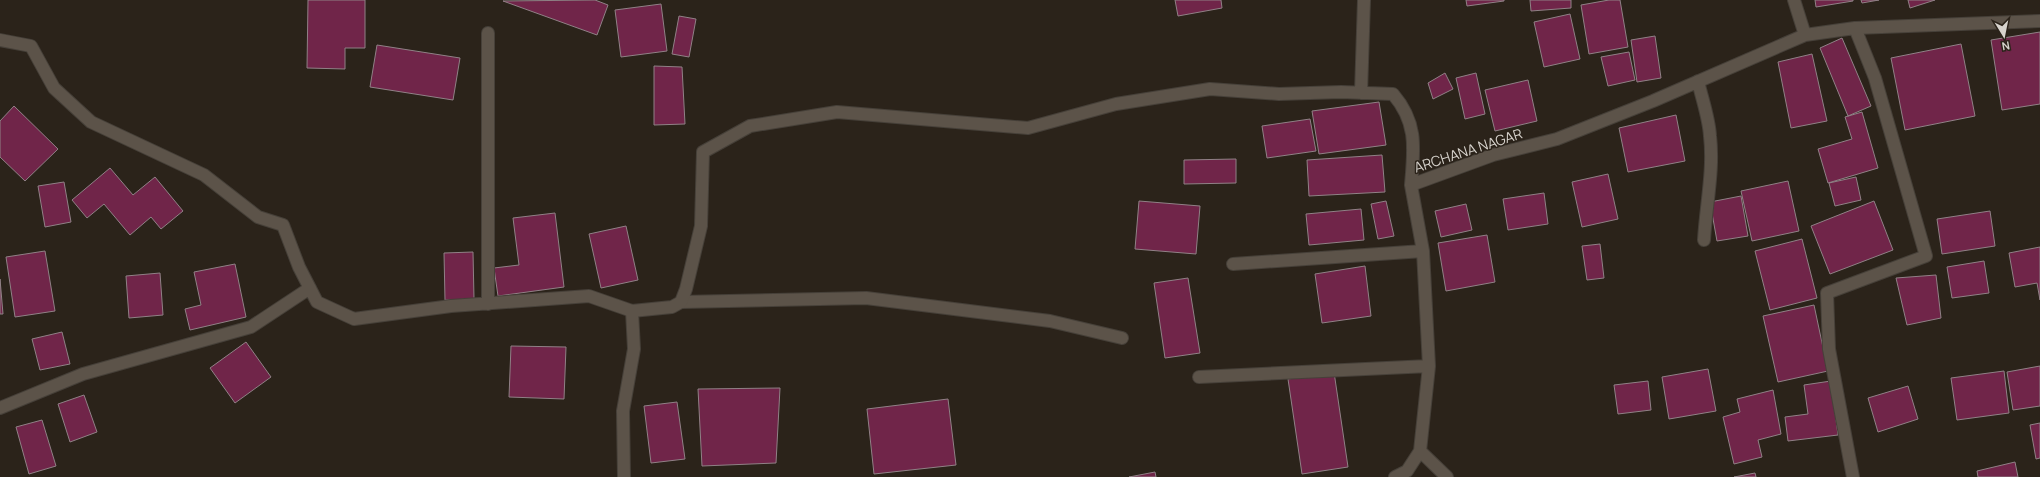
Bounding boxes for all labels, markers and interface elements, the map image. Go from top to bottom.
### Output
north arrow [1984,16,2024,56]
text: N [2001,38,2011,54]
street label: ARCHANA NAGAR [1411,123,1525,176]

